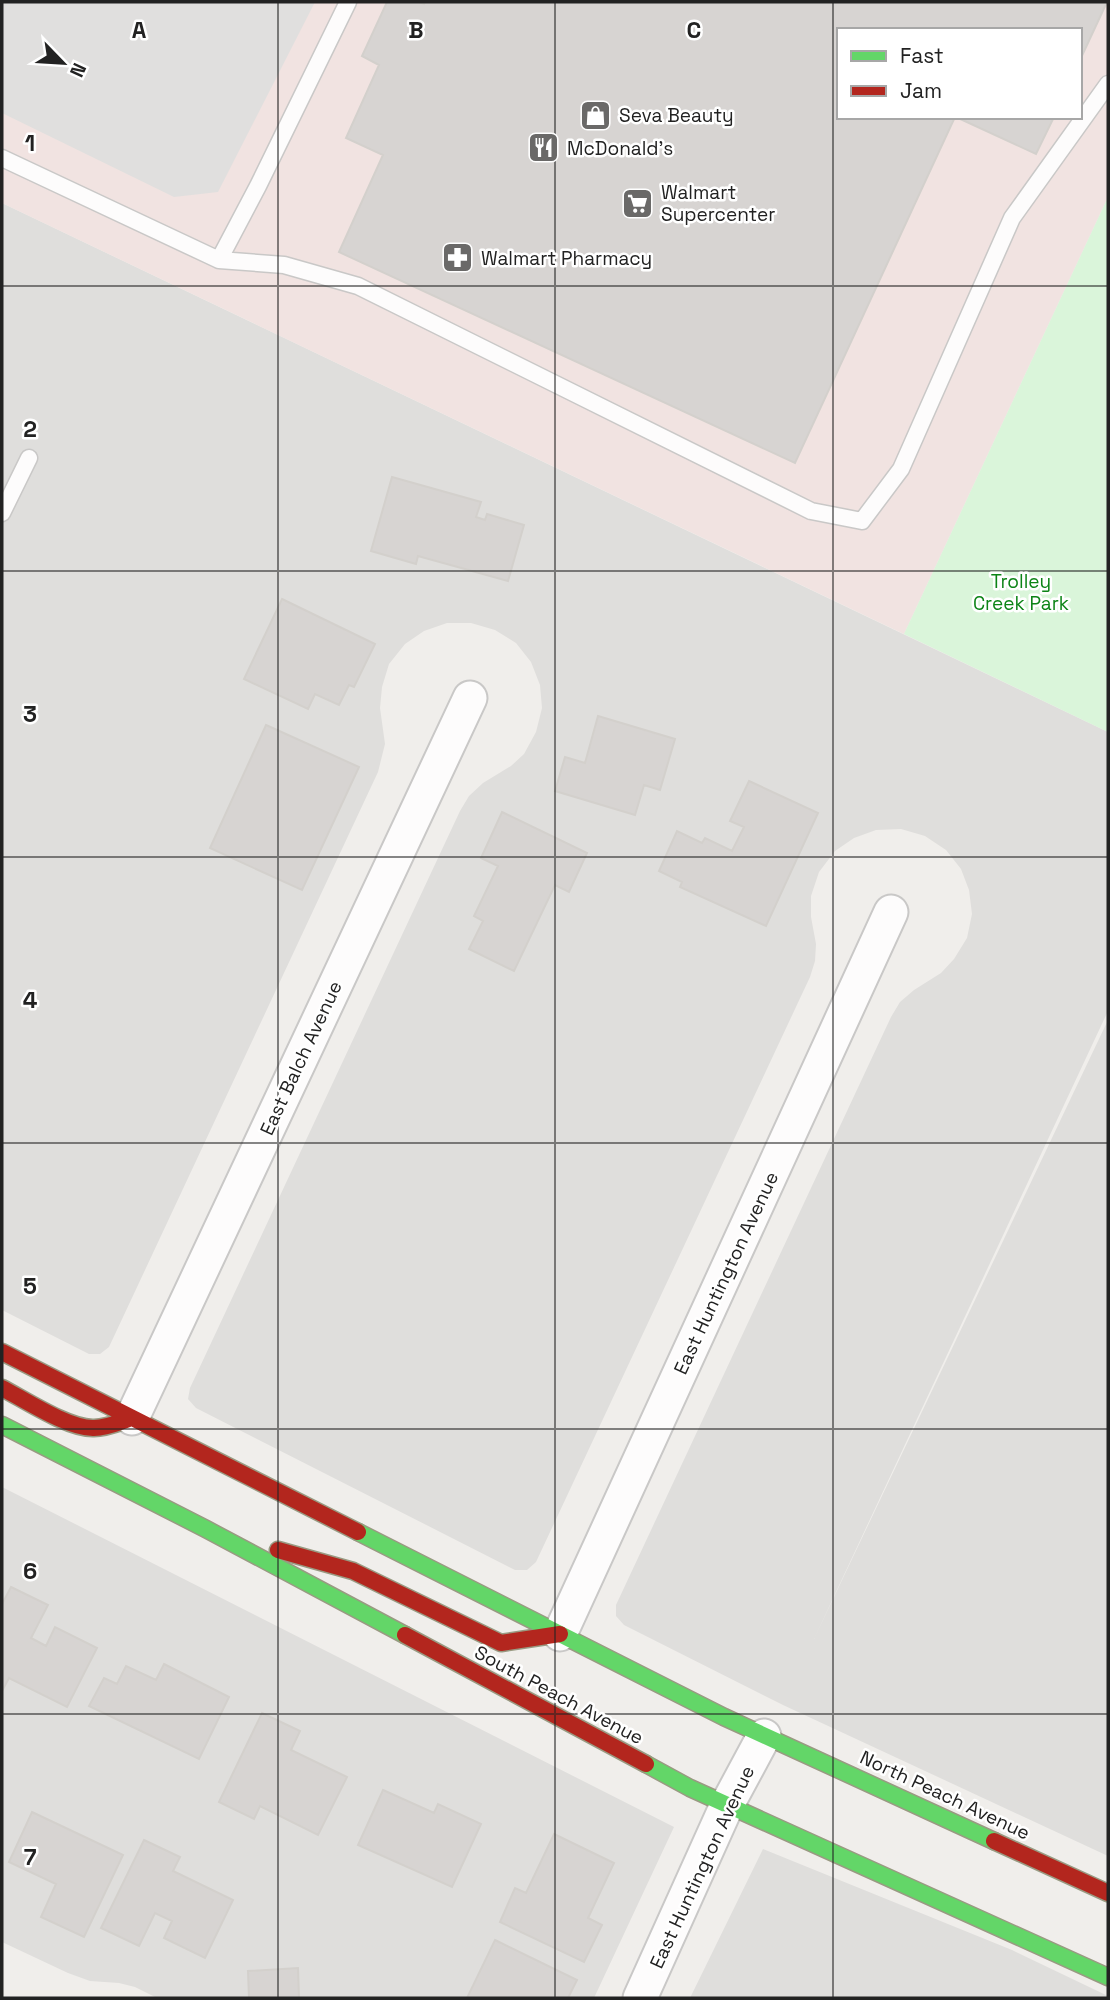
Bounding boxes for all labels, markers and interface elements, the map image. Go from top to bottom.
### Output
text: A [132,15,147,45]
text: B [408,15,424,45]
text: C [687,15,701,45]
north arrow [28,28,98,98]
legend [837,28,1082,119]
text: Fast [900,42,944,69]
text: N [64,59,92,81]
text: Jam [900,77,942,104]
shop icon: Seva Beauty [579,98,613,132]
place label: Seva Beauty [619,103,734,128]
text: 1 [25,128,35,158]
restaurant icon: McDonald's [527,131,561,165]
place label: McDonald's [567,136,673,161]
place label: Walmart Supercenter [661,180,775,227]
supermarket icon: Walmart Supercenter [621,186,655,220]
pharmacy icon: Walmart Pharmacy [441,241,475,275]
place label: Walmart Pharmacy [481,246,652,271]
text: 2 [23,414,37,444]
park label: Trolley Creek Park [973,569,1069,616]
text: 3 [23,699,37,729]
street label: East Balch Avenue [254,977,348,1139]
text: 4 [23,985,38,1015]
street label: East Huntington Avenue [668,1167,784,1379]
text: 5 [23,1271,37,1301]
text: 6 [23,1556,37,1586]
street label: South Peach Avenue [470,1640,648,1750]
street label: North Peach Avenue [856,1745,1034,1845]
street label: East Huntington Avenue [644,1761,760,1973]
text: 7 [24,1842,37,1872]

